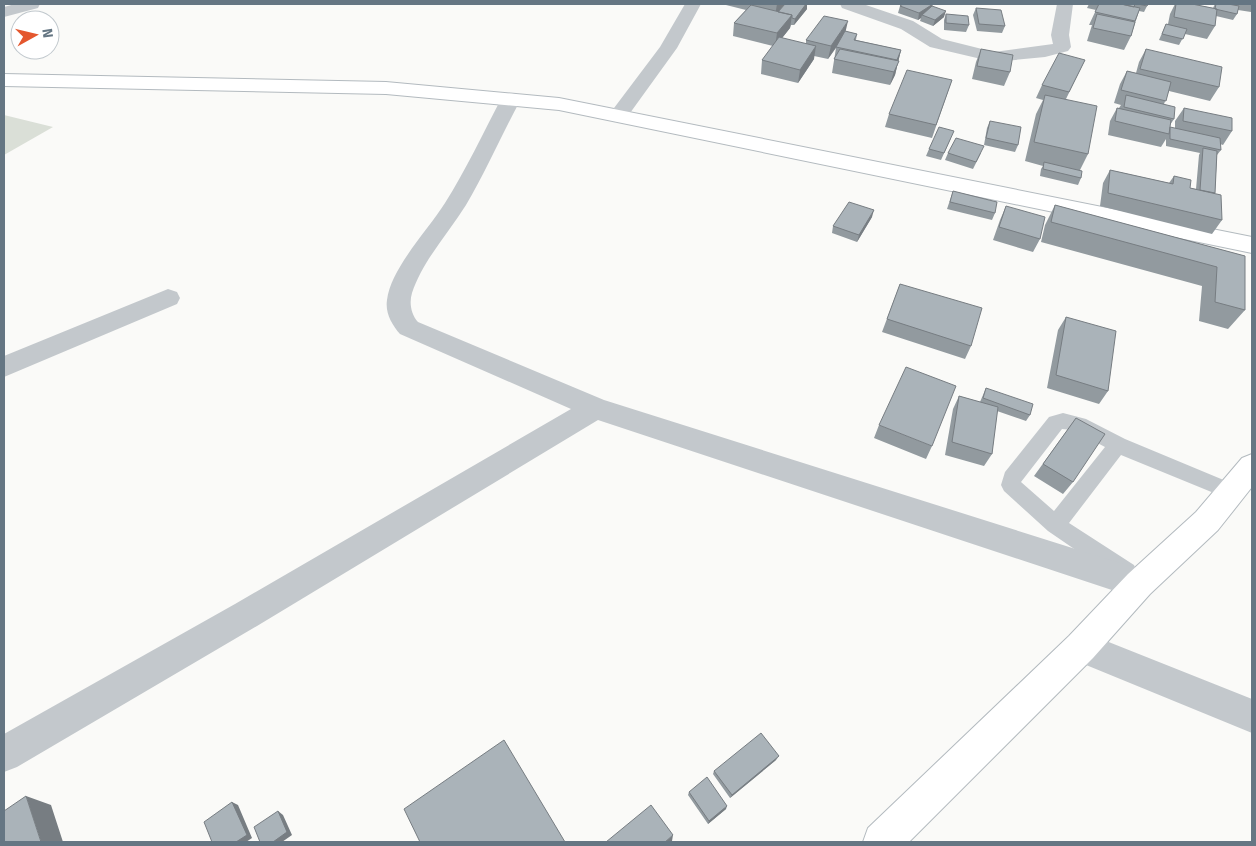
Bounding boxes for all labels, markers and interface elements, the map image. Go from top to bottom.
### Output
north arrow [10,10,60,60]
text: N [38,27,56,39]

